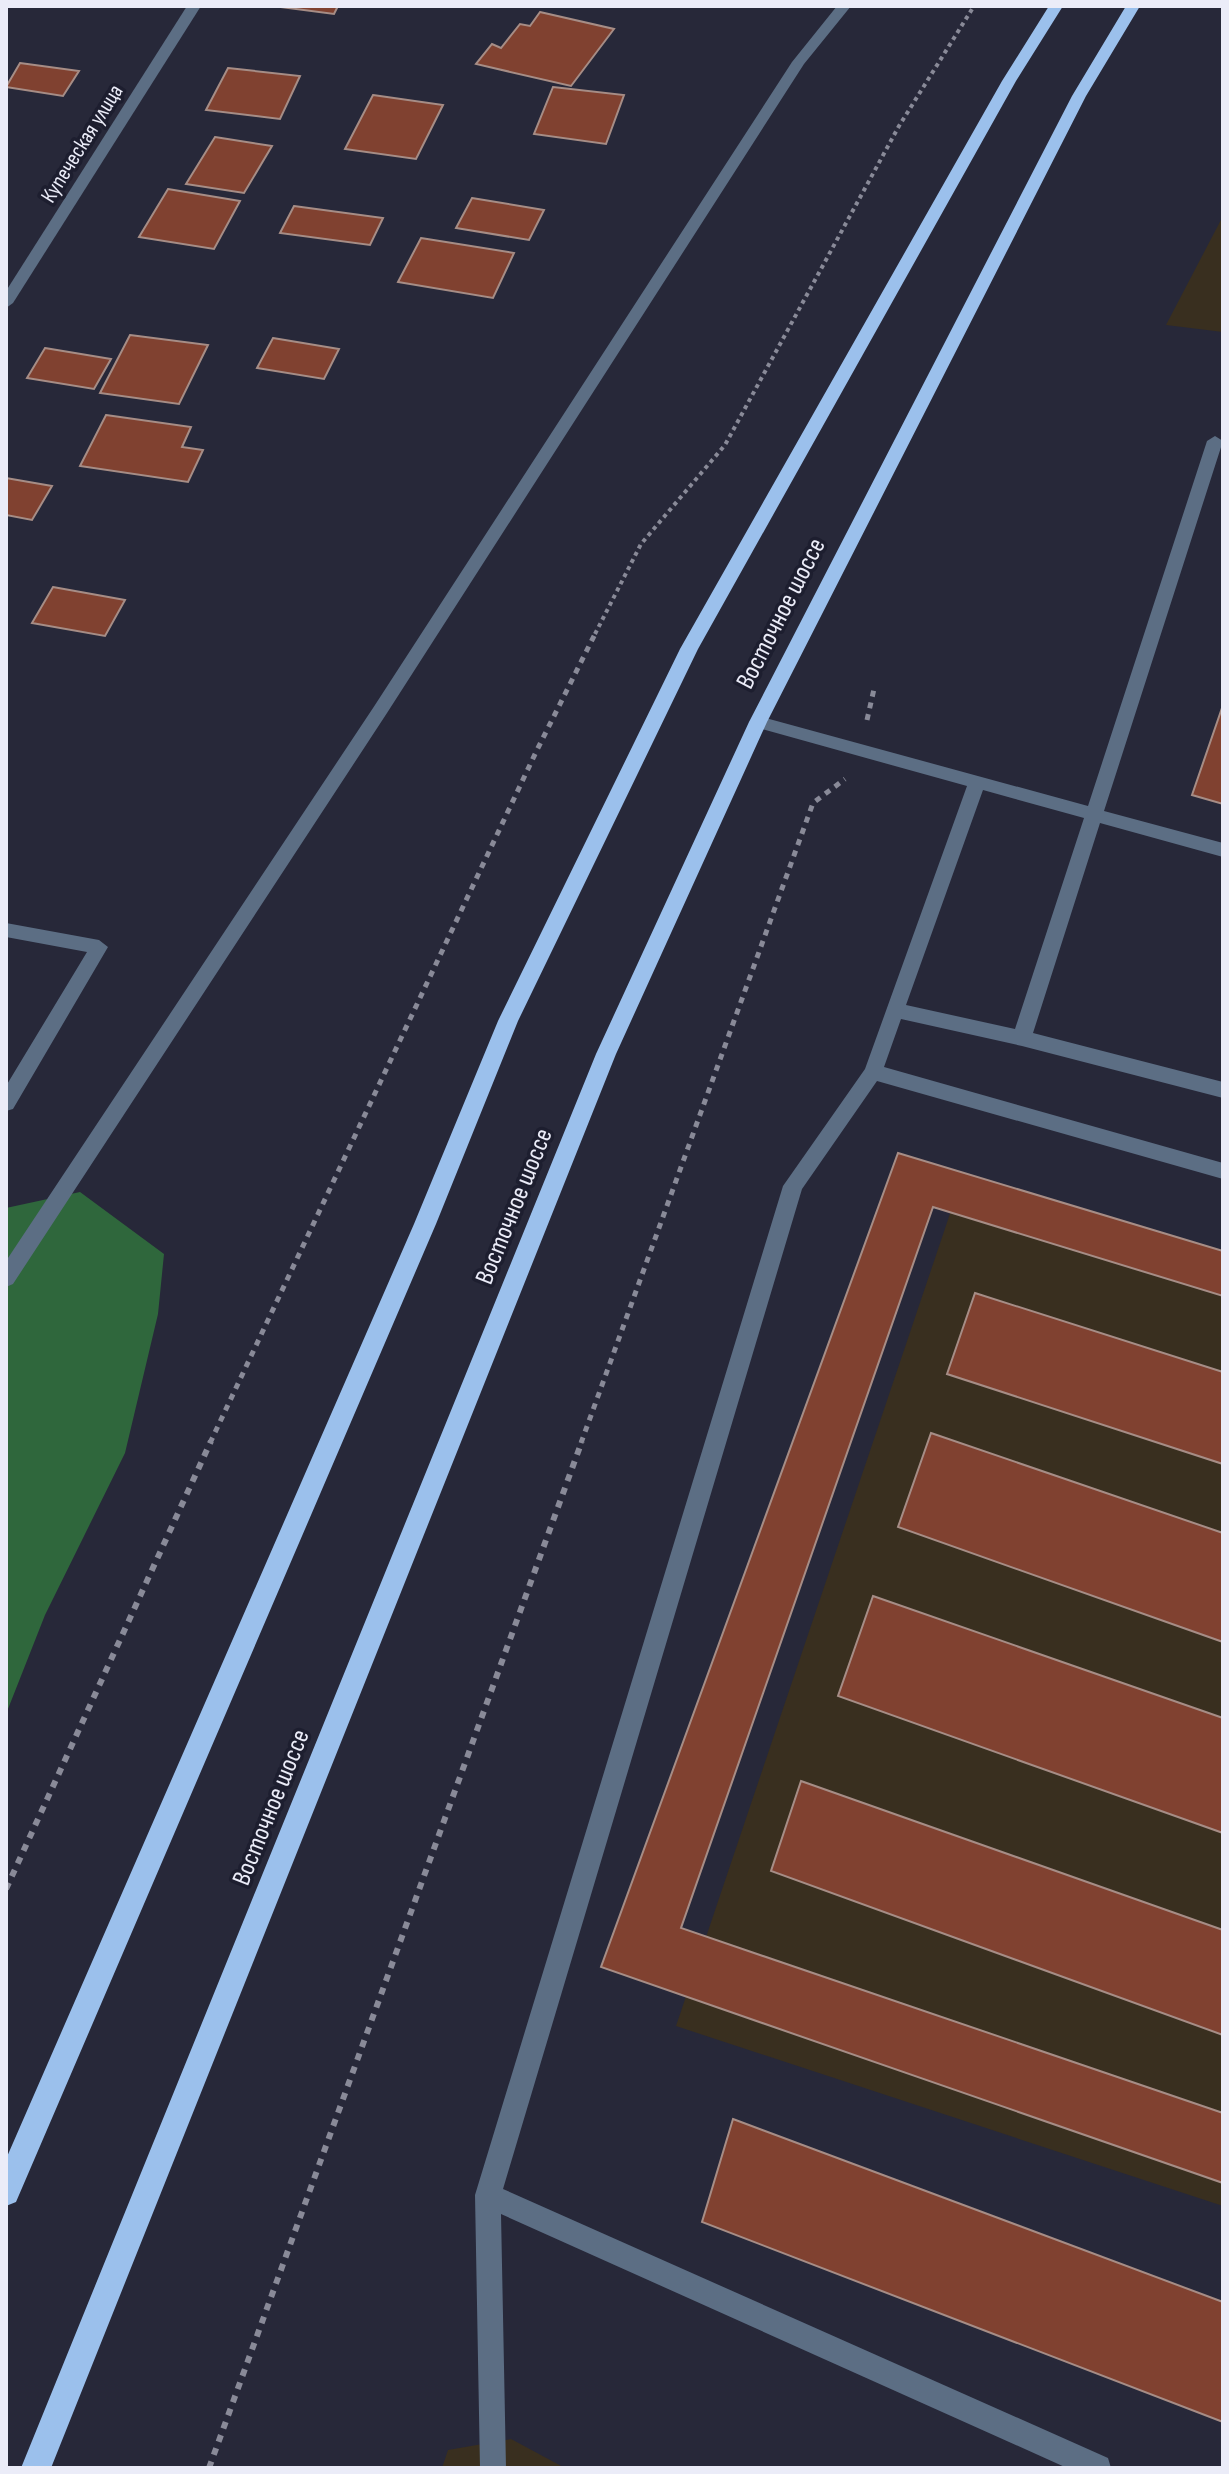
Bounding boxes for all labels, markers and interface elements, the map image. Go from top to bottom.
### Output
street label: Купеческая улица [35,80,129,208]
street label: Восточное шоссе [730,533,833,694]
street label: Восточное шоссе [469,1124,560,1289]
street label: Восточное шоссе [226,1725,317,1890]

